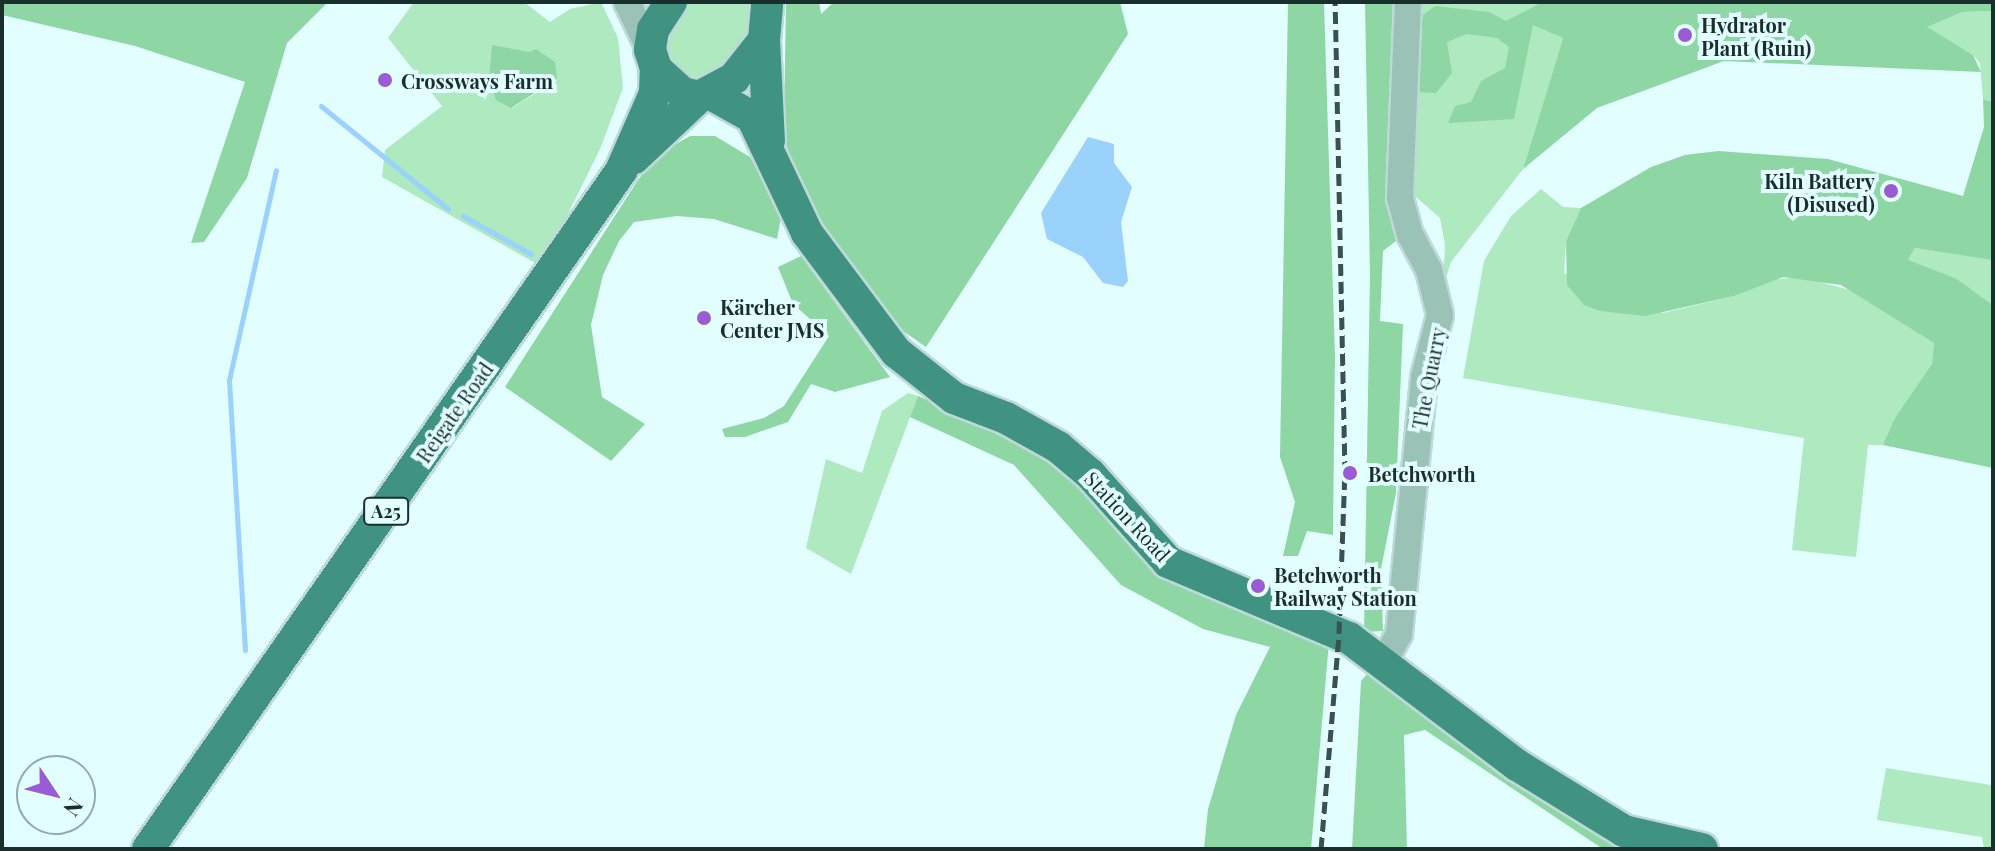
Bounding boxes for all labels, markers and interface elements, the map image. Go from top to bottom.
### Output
place label: Hydrator Plant (Ruin) [1701,12,1811,59]
marker: Hydrator Plant (Ruin) [1676,26,1694,44]
place label: Crossways Farm [401,68,553,92]
marker: Crossways Farm [376,71,394,89]
place label: Kiln Battery (Disused) [1764,168,1875,215]
marker: Kiln Battery (Disused) [1882,182,1900,200]
place label: Kärcher Center JMS [720,294,825,341]
marker: Kärcher Center JMS [695,309,713,327]
street label: The Quarry [1406,325,1450,431]
street label: Reigate Road [411,357,497,467]
place label: Betchworth [1368,461,1476,485]
marker: Betchworth [1339,462,1361,484]
street label: Station Road [1080,466,1176,566]
road number: A25 [362,497,410,525]
place label: Betchworth Railway Station [1274,562,1417,609]
marker: Betchworth Railway Station [1249,577,1267,595]
north arrow [16,755,96,835]
text: N [57,793,91,823]

